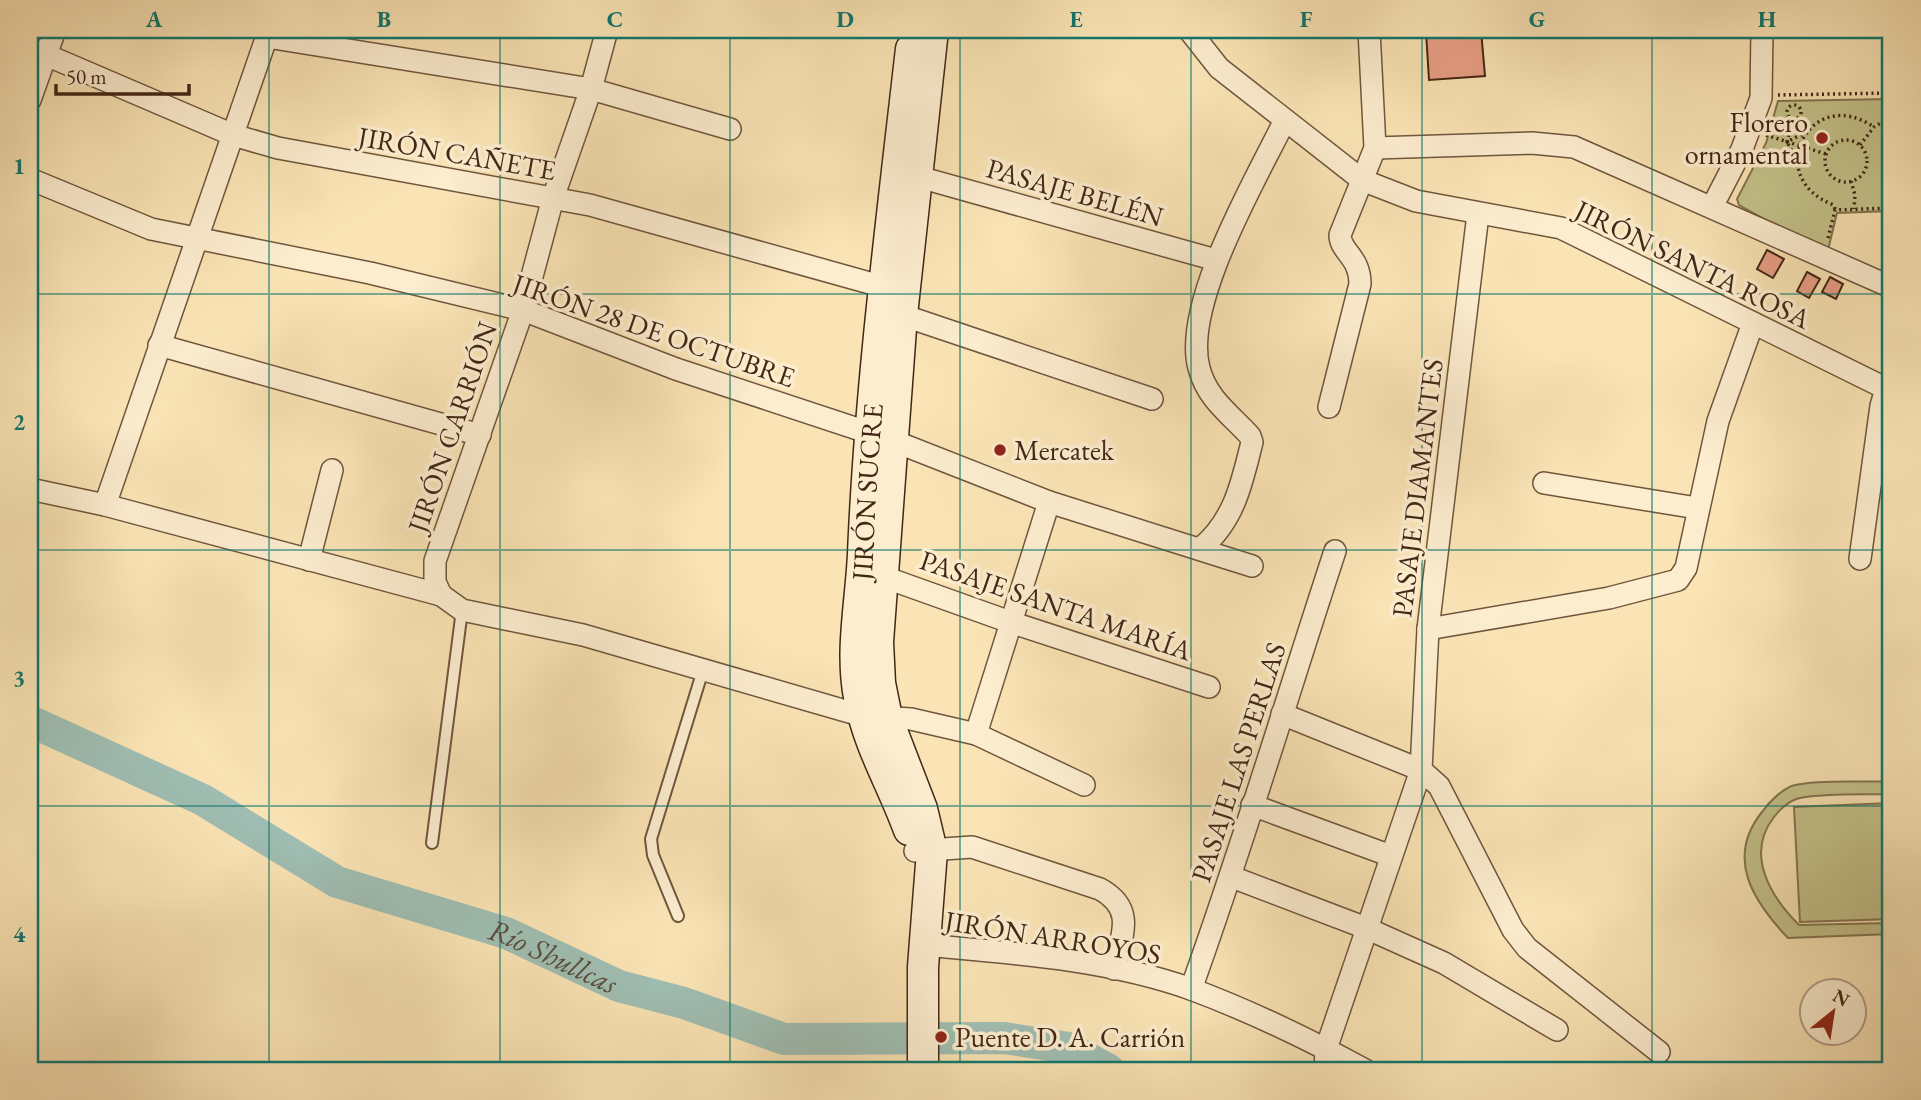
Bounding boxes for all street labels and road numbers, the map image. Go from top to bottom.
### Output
street label: JIRÓN CAÑETE [353,118,559,188]
street label: PASAJE BELÉN [982,150,1168,234]
street label: JIRÓN SANTA ROSA [1567,190,1817,337]
street label: JIRÓN 28 DE OCTUBRE [506,264,800,395]
street label: JIRÓN CARRIÓN [398,317,505,539]
street label: PASAJE DIAMANTES [1383,357,1451,619]
street label: JIRÓN SUCRE [843,402,891,584]
street label: PASAJE SANTA MARÍA [915,542,1197,669]
street label: PASAJE LAS PERLAS [1182,638,1294,886]
street label: JIRÓN ARROYOS [940,902,1164,972]

